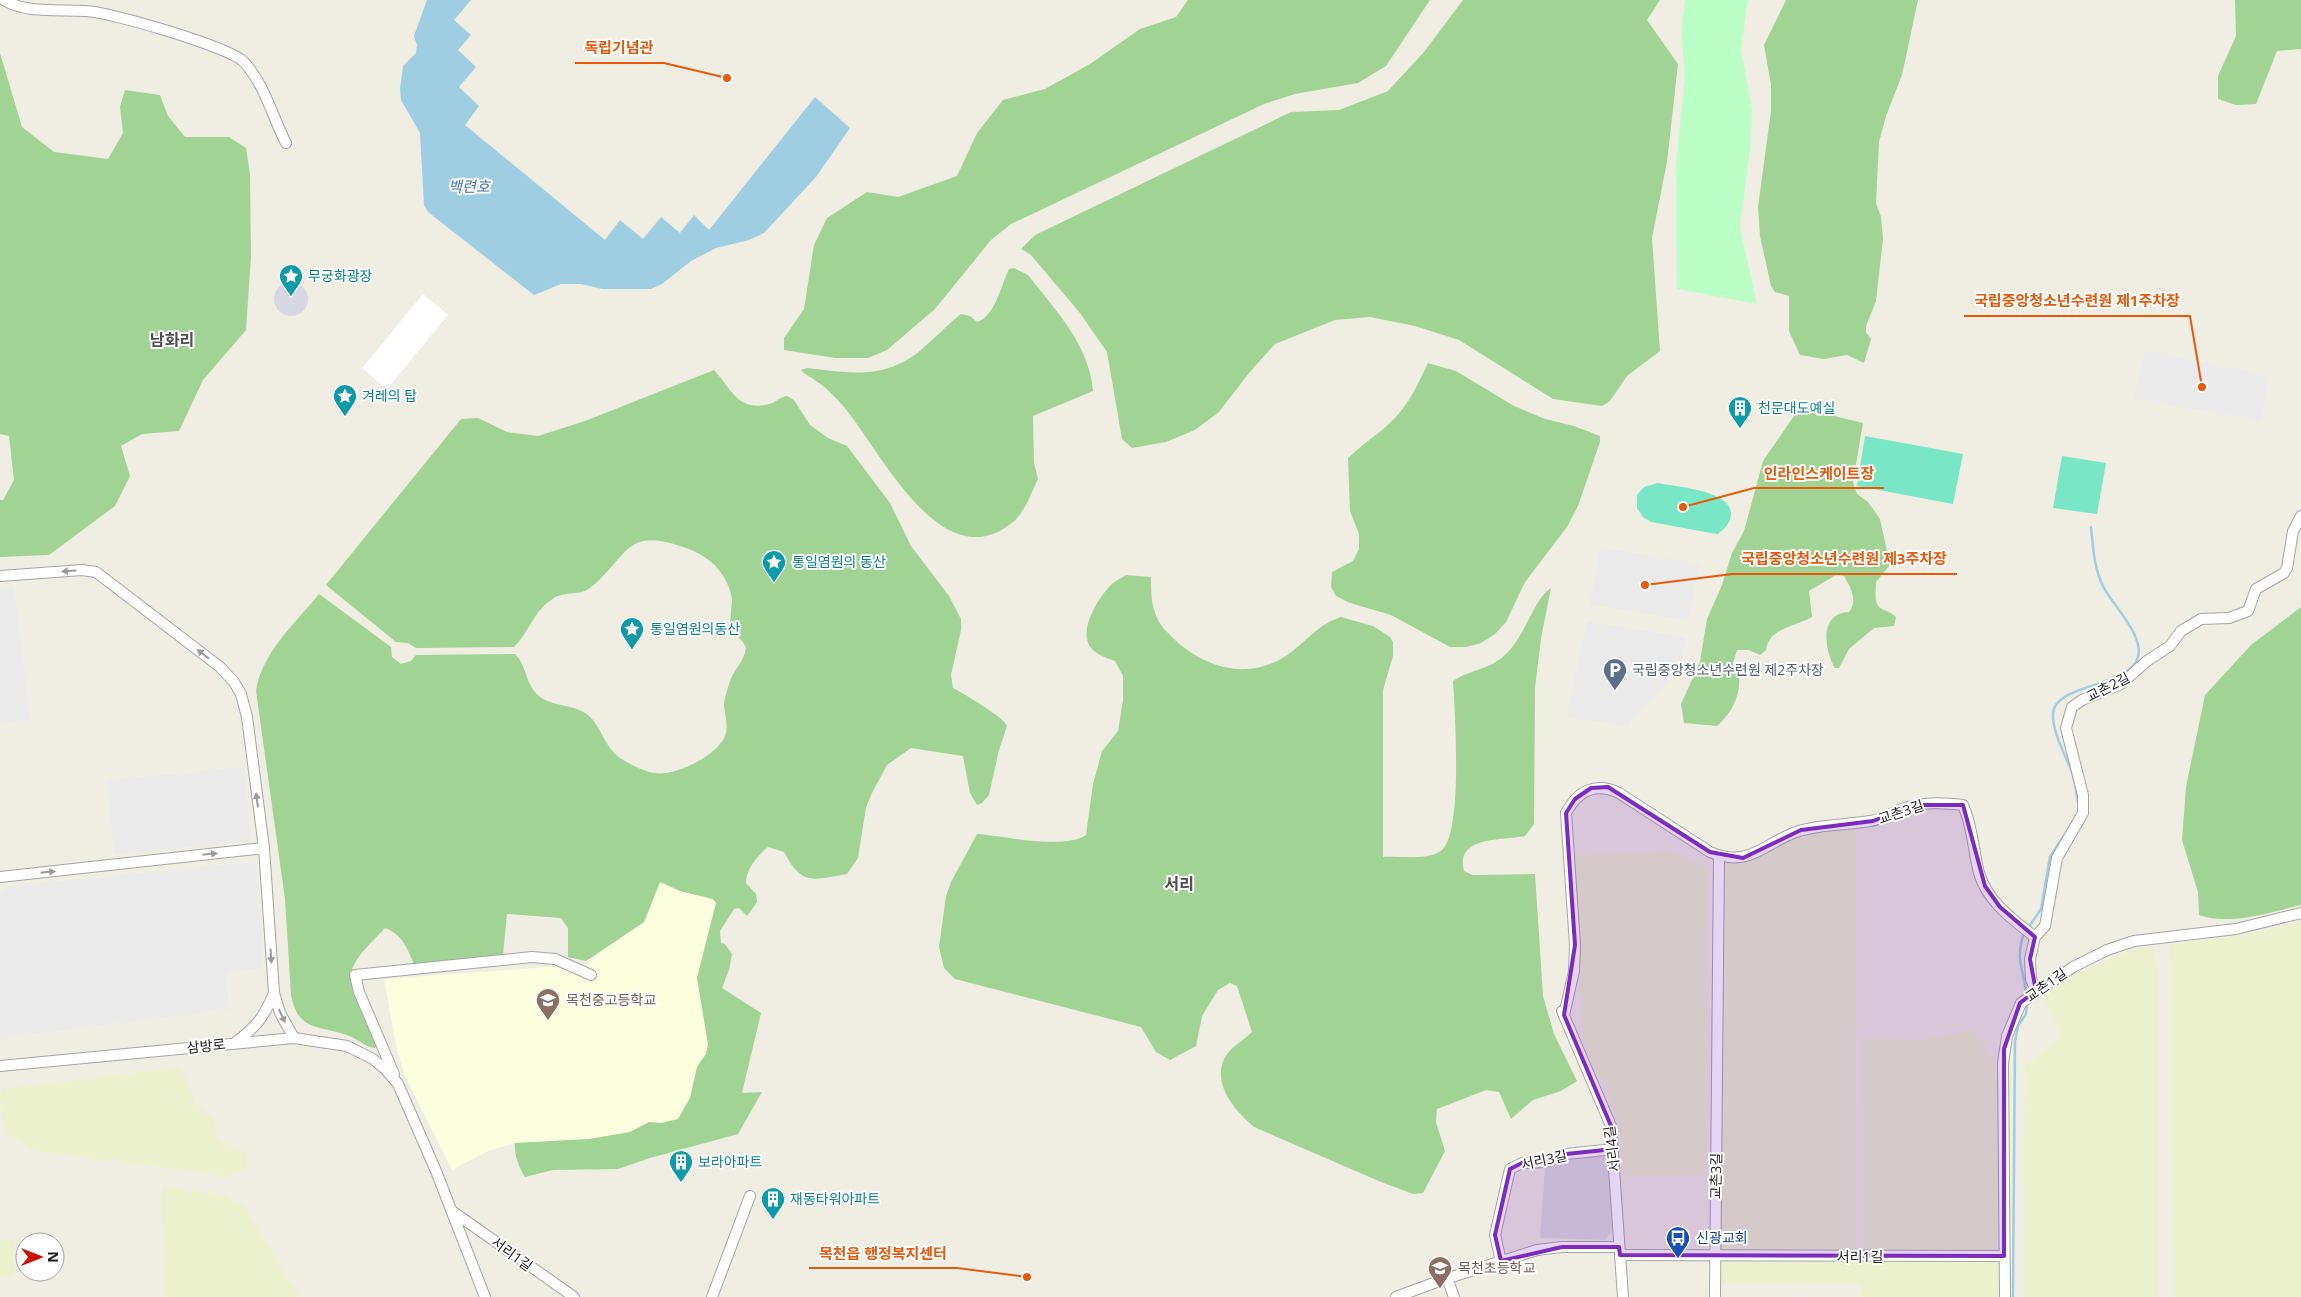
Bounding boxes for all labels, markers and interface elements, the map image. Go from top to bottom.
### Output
callout: 독립기념관 [575,33,664,63]
text: 독립기념관 [584,37,654,57]
water label: 백련호 [448,176,491,196]
place icon: 무궁화광장 [278,263,304,297]
place label: 무궁화광장 [308,266,373,285]
callout: 국립중앙청소년수련원 제1주차장 [1964,286,2190,316]
text: 국립중앙청소년수련원 제1주차장 [1974,290,2180,310]
district label: 남화리 [150,329,194,351]
place icon: 겨레의 탑 [332,383,358,417]
place label: 겨레의 탑 [362,386,417,405]
building icon: 천문대도예실 [1727,395,1753,429]
place label: 천문대도예실 [1758,398,1835,417]
callout: 인라인스케이트장 [1754,458,1884,488]
text: 인라인스케이트장 [1764,463,1874,483]
callout: 국립중앙청소년수련원 제3주차장 [1732,544,1957,574]
text: 국립중앙청소년수련원 제3주차장 [1741,548,1947,568]
place icon: 통일염원의 동산 [761,549,787,583]
place label: 통일염원의 동산 [792,552,886,571]
one-way arrow [61,567,77,575]
place icon: 통일염원의동산 [619,616,645,650]
place label: 통일염원의동산 [650,619,740,638]
one-way arrow [197,649,210,660]
parking icon: 국립중앙청소년수련원 제2주차장 [1602,657,1628,691]
place label: 국립중앙청소년수련원 제2주차장 [1632,660,1824,679]
street label: 교촌2길 [2083,667,2133,706]
one-way arrow [253,791,261,807]
street label: 교촌3길 [1876,795,1926,828]
one-way arrow [202,850,218,858]
one-way arrow [41,868,57,876]
district label: 서리 [1164,873,1194,895]
one-way arrow [268,949,276,965]
street label: 교촌1길 [2021,963,2070,1006]
school or university icon: 목천중고등학교 [535,987,561,1021]
place label: 목천중고등학교 [566,990,656,1009]
one-way arrow [279,1009,287,1023]
street label: 삼방로 [186,1034,226,1057]
street label: 서리4길 [1599,1125,1624,1173]
street label: 서리3길 [1519,1145,1569,1174]
building icon: 보라아파트 [668,1149,694,1183]
place label: 보라아파트 [698,1152,763,1171]
street label: 교촌3길 [1706,1153,1725,1199]
building icon: 재동타워아파트 [760,1186,786,1220]
place label: 재동타워아파트 [790,1189,880,1208]
bus stop icon: 신광교회 [1665,1225,1691,1259]
place label: 신광교회 [1696,1228,1748,1247]
north arrow [15,1232,65,1282]
street label: 서리1길 [488,1232,537,1275]
callout: 목천읍 행정복지센터 [809,1238,957,1268]
text: 목천읍 행정복지센터 [819,1243,947,1263]
street label: 서리1길 [1837,1247,1883,1266]
text: N [44,1251,63,1263]
school or university icon: 목천초등학교 [1427,1255,1453,1289]
place label: 목천초등학교 [1458,1258,1535,1277]

